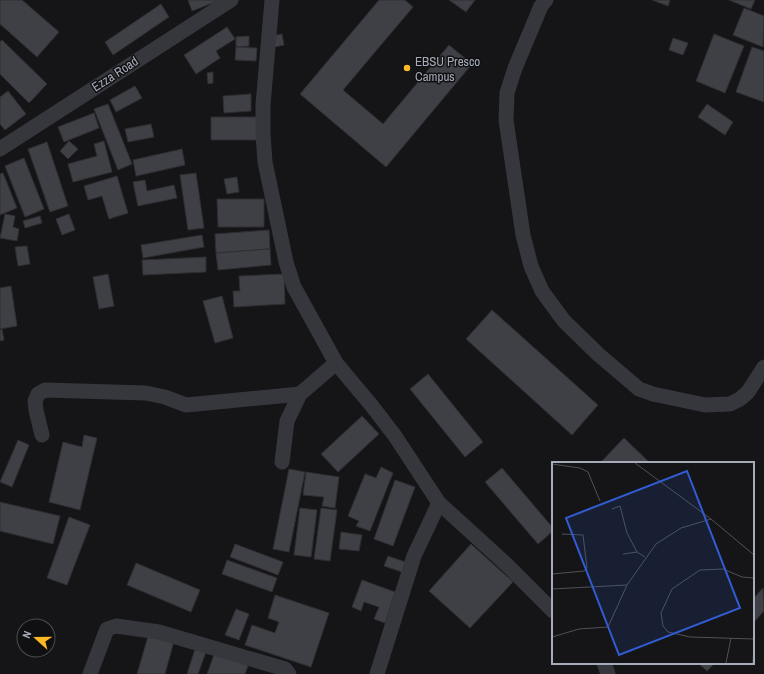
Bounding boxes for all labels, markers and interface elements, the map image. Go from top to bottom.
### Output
street label: Ezza Road [88,53,142,95]
place label: EBSU Presco Campus [415,53,480,85]
marker: EBSU Presco Campus [402,63,412,73]
inset map [552,462,754,664]
north arrow [16,618,56,658]
text: N [19,629,34,640]

